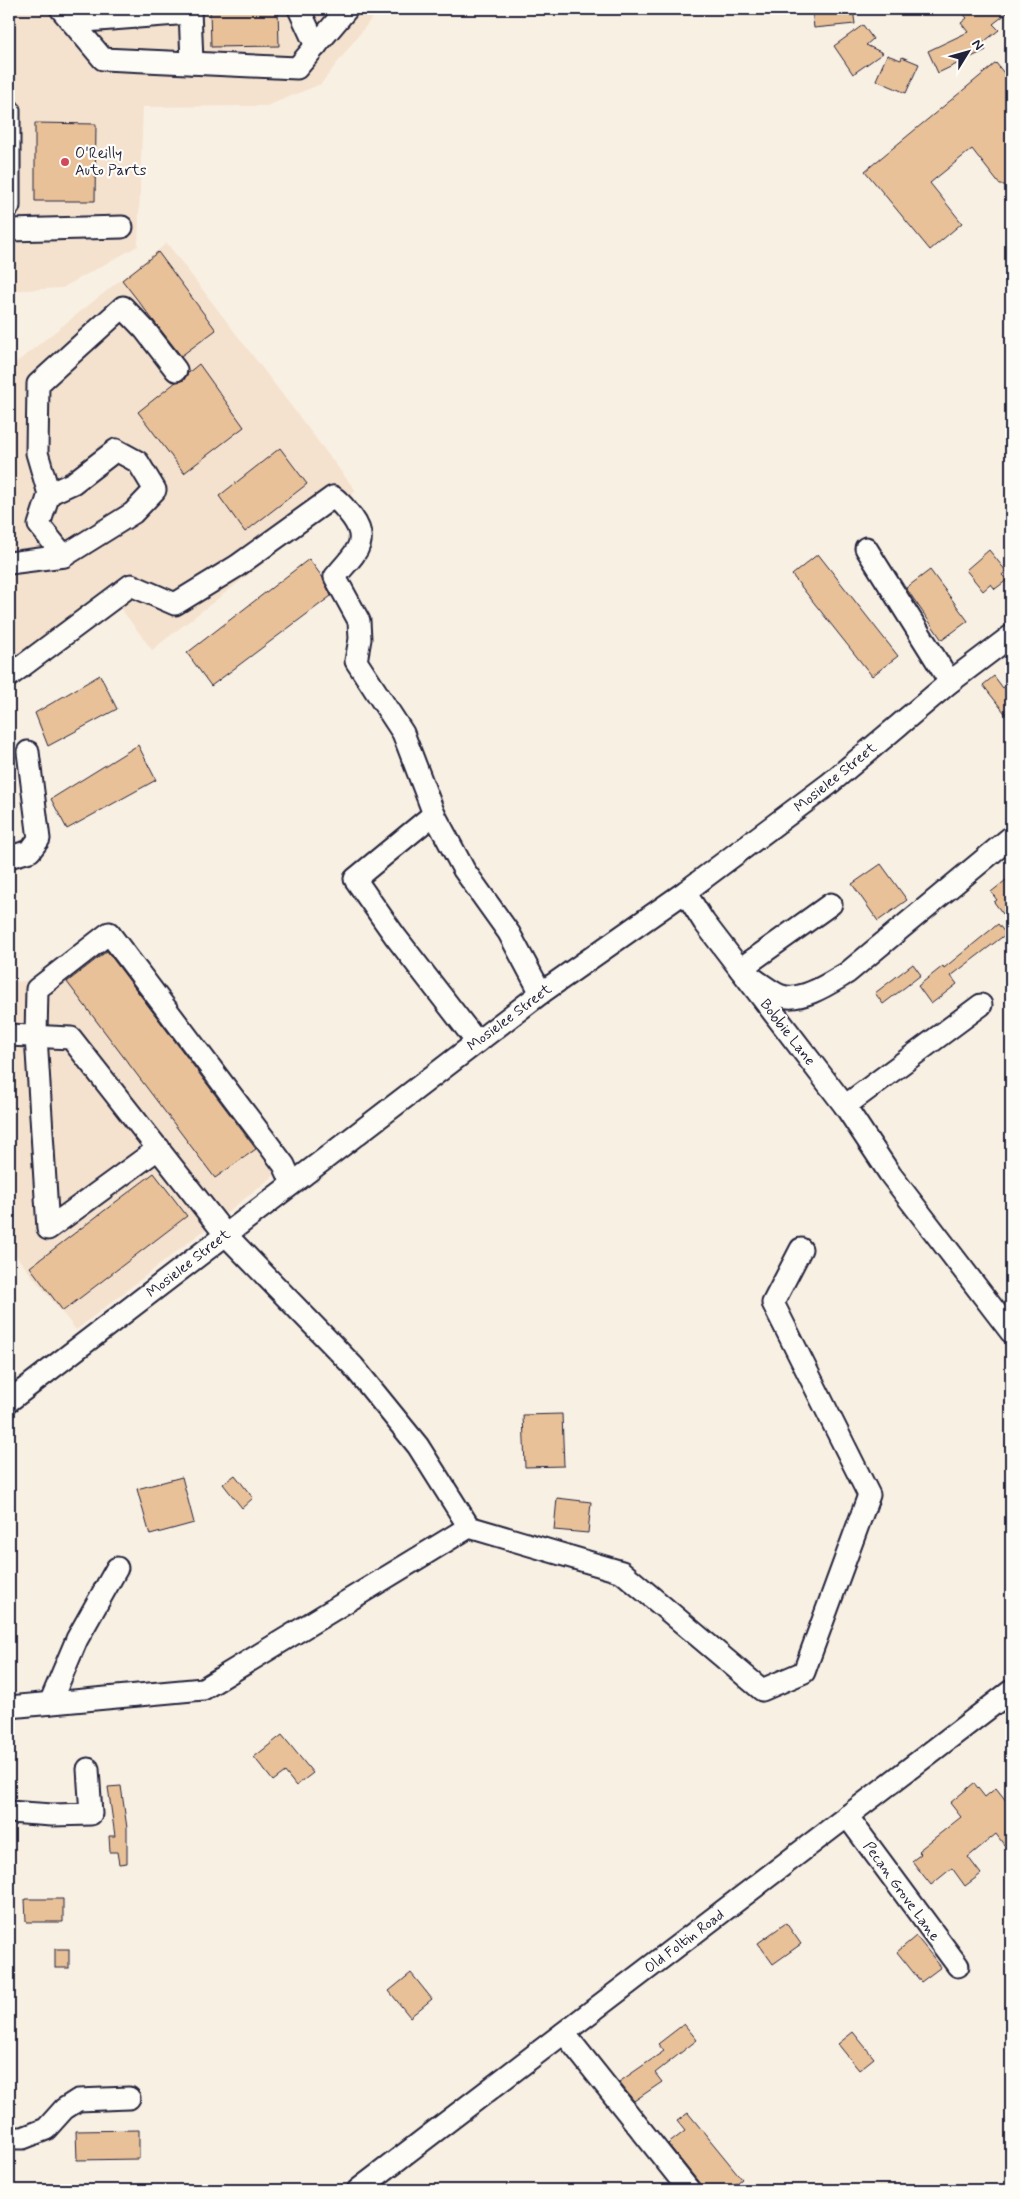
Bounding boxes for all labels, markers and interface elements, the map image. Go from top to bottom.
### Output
north arrow [942,28,992,78]
text: N [968,36,988,54]
place label: O'Reilly Auto Parts [75,144,147,181]
marker: O'Reilly Auto Parts [59,156,71,168]
street label: Mosielee Street [790,738,881,817]
street label: Mosielee Street [463,979,556,1056]
street label: Bobbie Lane [755,995,820,1070]
street label: Mosielee Street [143,1225,235,1303]
street label: Pecan Grove Lane [858,1838,944,1946]
street label: Old Foltin Road [640,1905,729,1978]

